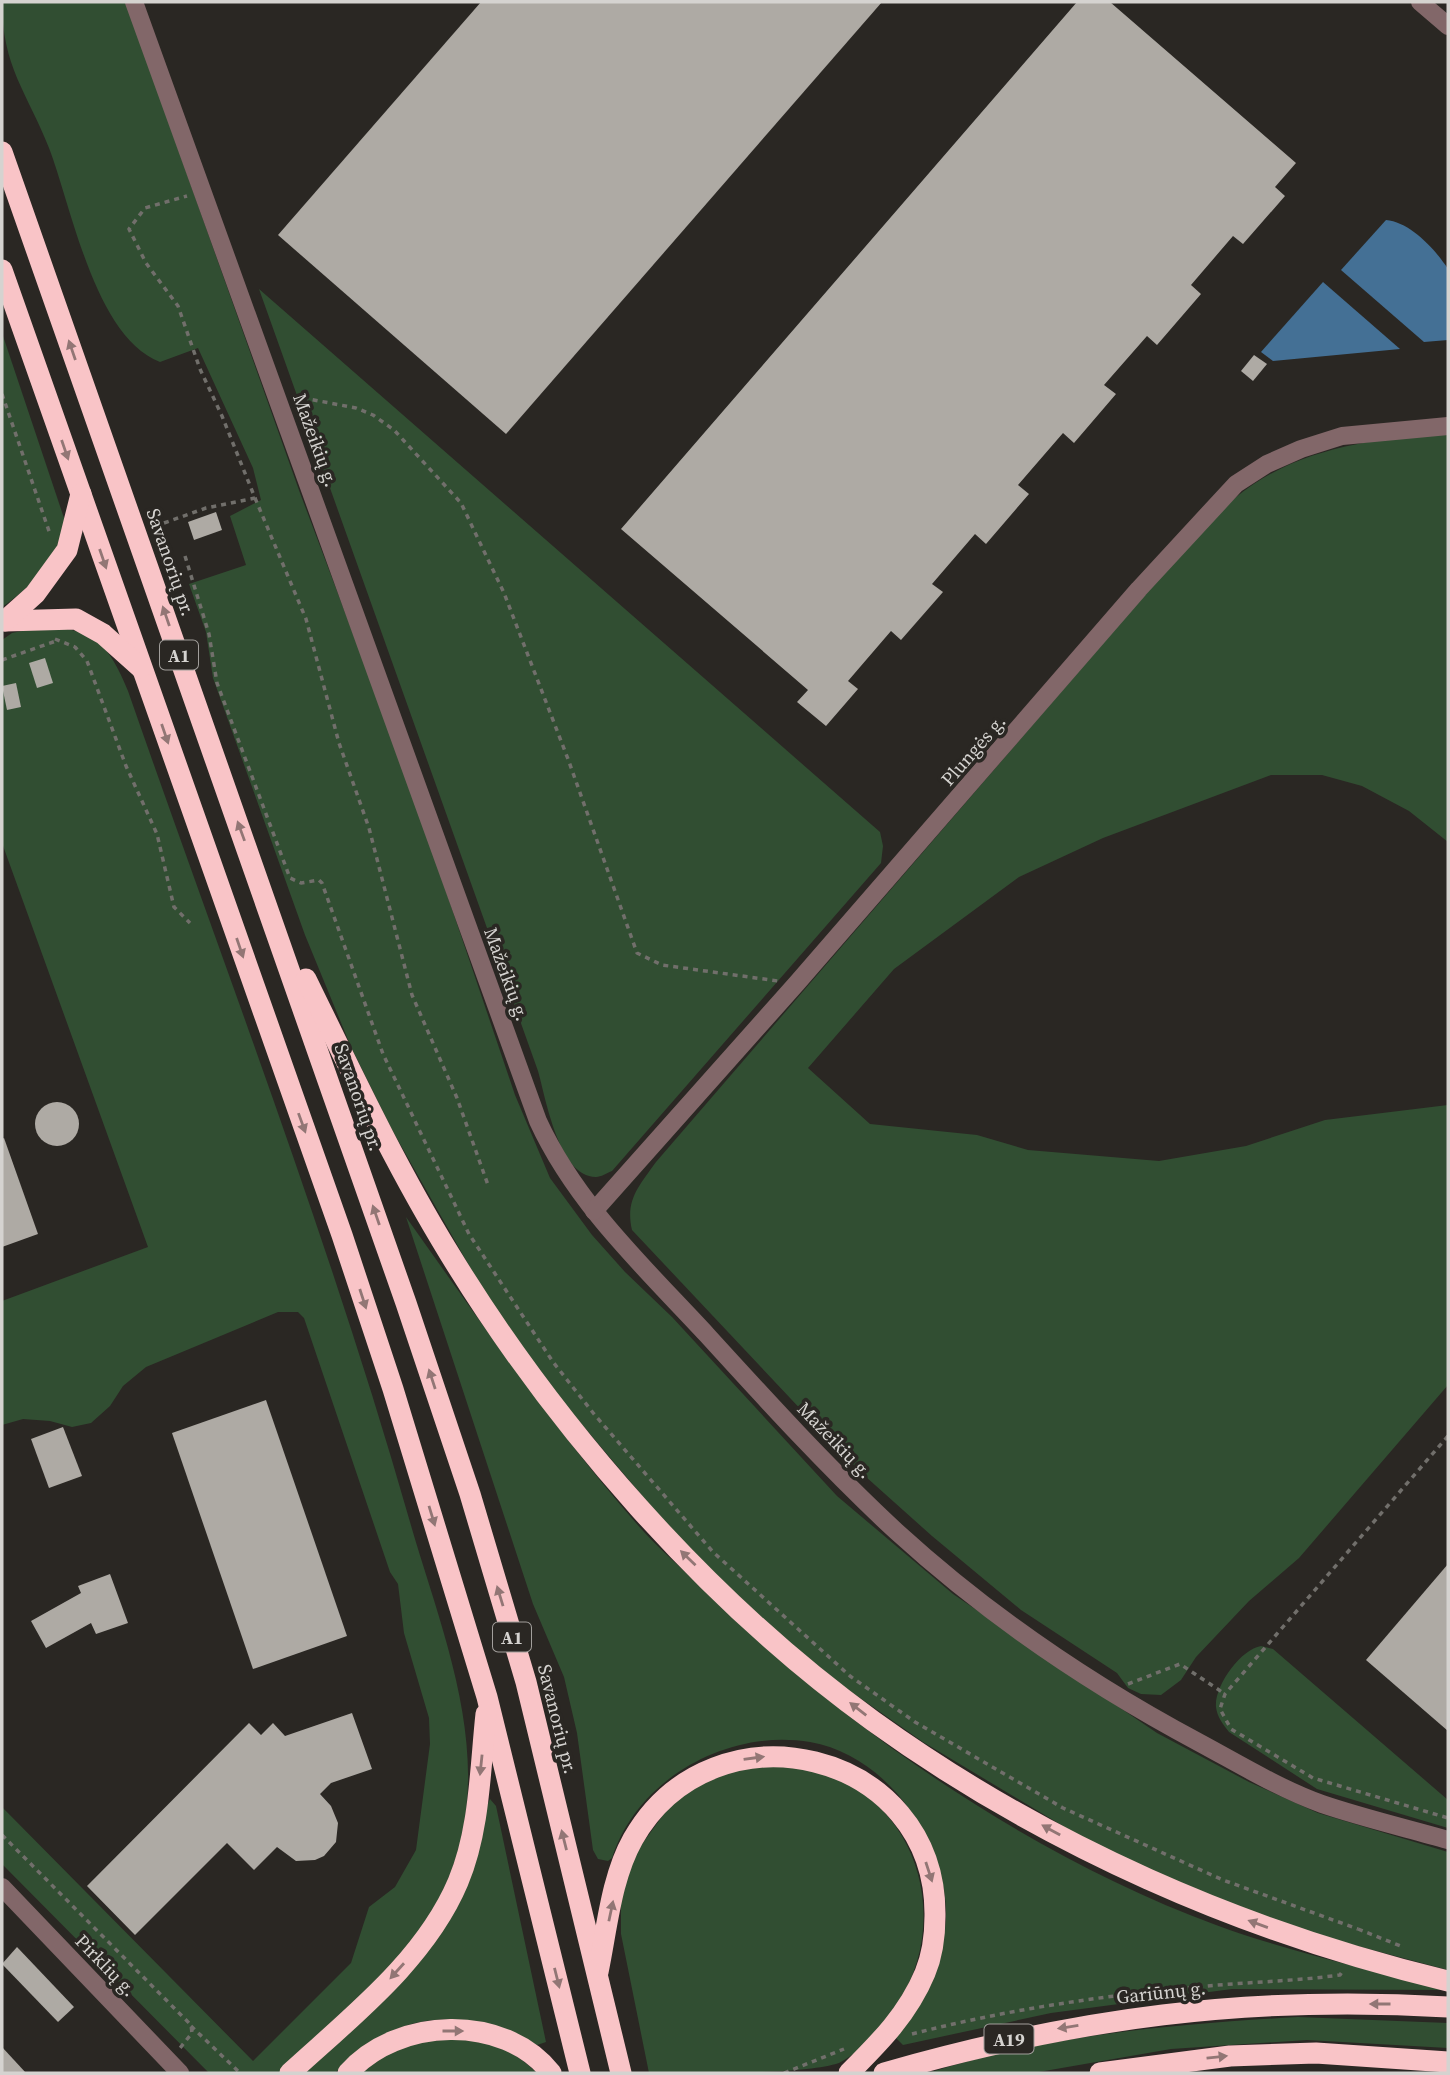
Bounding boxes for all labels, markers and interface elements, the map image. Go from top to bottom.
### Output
one-way arrow [66,340,77,361]
street label: Mažeikių g. [287,390,345,490]
one-way arrow [60,440,71,461]
street label: Savanorių pr. [140,505,202,619]
one-way arrow [98,548,109,569]
one-way arrow [160,606,171,627]
road number: A1 [160,640,198,670]
street label: Plungės g. [935,709,1011,791]
one-way arrow [160,723,171,744]
one-way arrow [236,820,247,841]
street label: Mažeikių g. [478,924,536,1024]
one-way arrow [235,938,246,959]
street label: Savanorių pr. [328,1040,390,1154]
one-way arrow [297,1113,308,1134]
one-way arrow [370,1205,381,1226]
one-way arrow [359,1289,369,1310]
one-way arrow [426,1368,437,1389]
street label: Mažeikių g. [792,1396,878,1484]
one-way arrow [427,1506,438,1527]
one-way arrow [680,1551,697,1567]
one-way arrow [495,1585,505,1606]
road number: A1 [493,1622,531,1652]
street label: Savanorių pr. [532,1661,584,1777]
one-way arrow [849,1703,867,1717]
one-way arrow [743,1752,765,1763]
one-way arrow [475,1755,486,1777]
one-way arrow [1041,1824,1060,1836]
one-way arrow [558,1829,569,1851]
one-way arrow [924,1861,934,1882]
one-way arrow [605,1900,616,1922]
one-way arrow [1247,1918,1268,1929]
street label: Pirklių g. [70,1928,142,2002]
one-way arrow [390,1962,406,1979]
one-way arrow [552,1967,563,1989]
street label: Gariūnų g. [1115,1974,1207,2010]
one-way arrow [1369,1998,1391,2010]
one-way arrow [1057,2022,1079,2033]
road number: A19 [984,2024,1034,2054]
one-way arrow [442,2025,464,2037]
one-way arrow [1206,2051,1228,2062]

